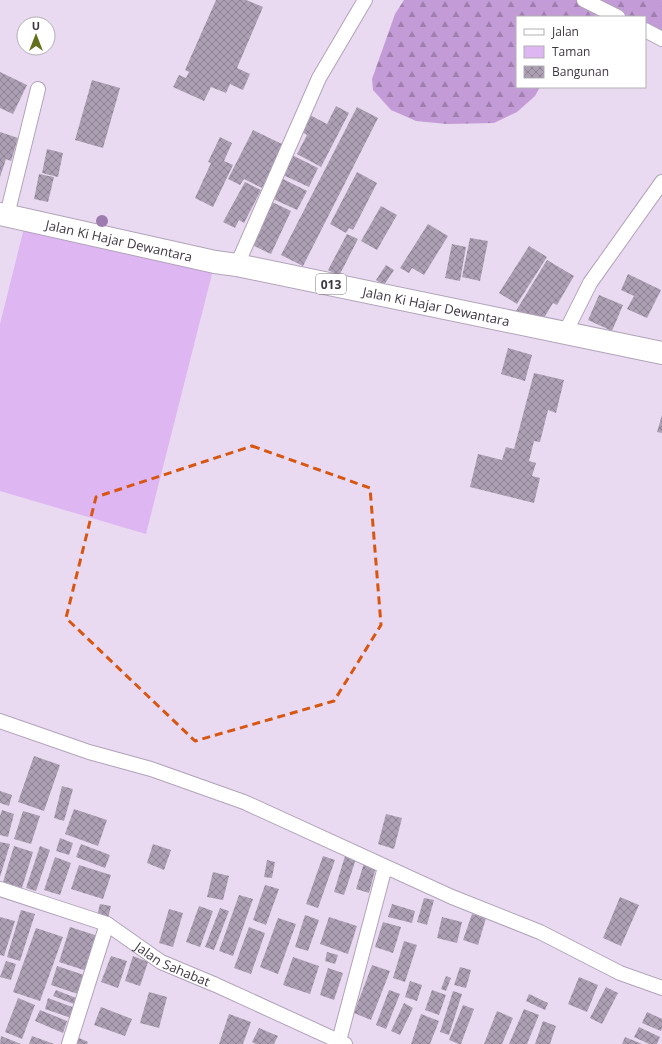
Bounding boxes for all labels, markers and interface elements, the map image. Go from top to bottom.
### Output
north arrow [16,16,56,56]
legend [516,16,646,88]
text: U [32,18,40,33]
text: Jalan [551,23,579,40]
text: Taman [552,43,590,60]
text: Bangunan [552,63,609,80]
street label: Jalan Ki Hajar Dewantara [42,215,194,266]
road number: 013 [316,274,346,294]
street label: Jalan Ki Hajar Dewantara [359,282,511,330]
street label: Jalan Sahabat [130,936,213,991]

